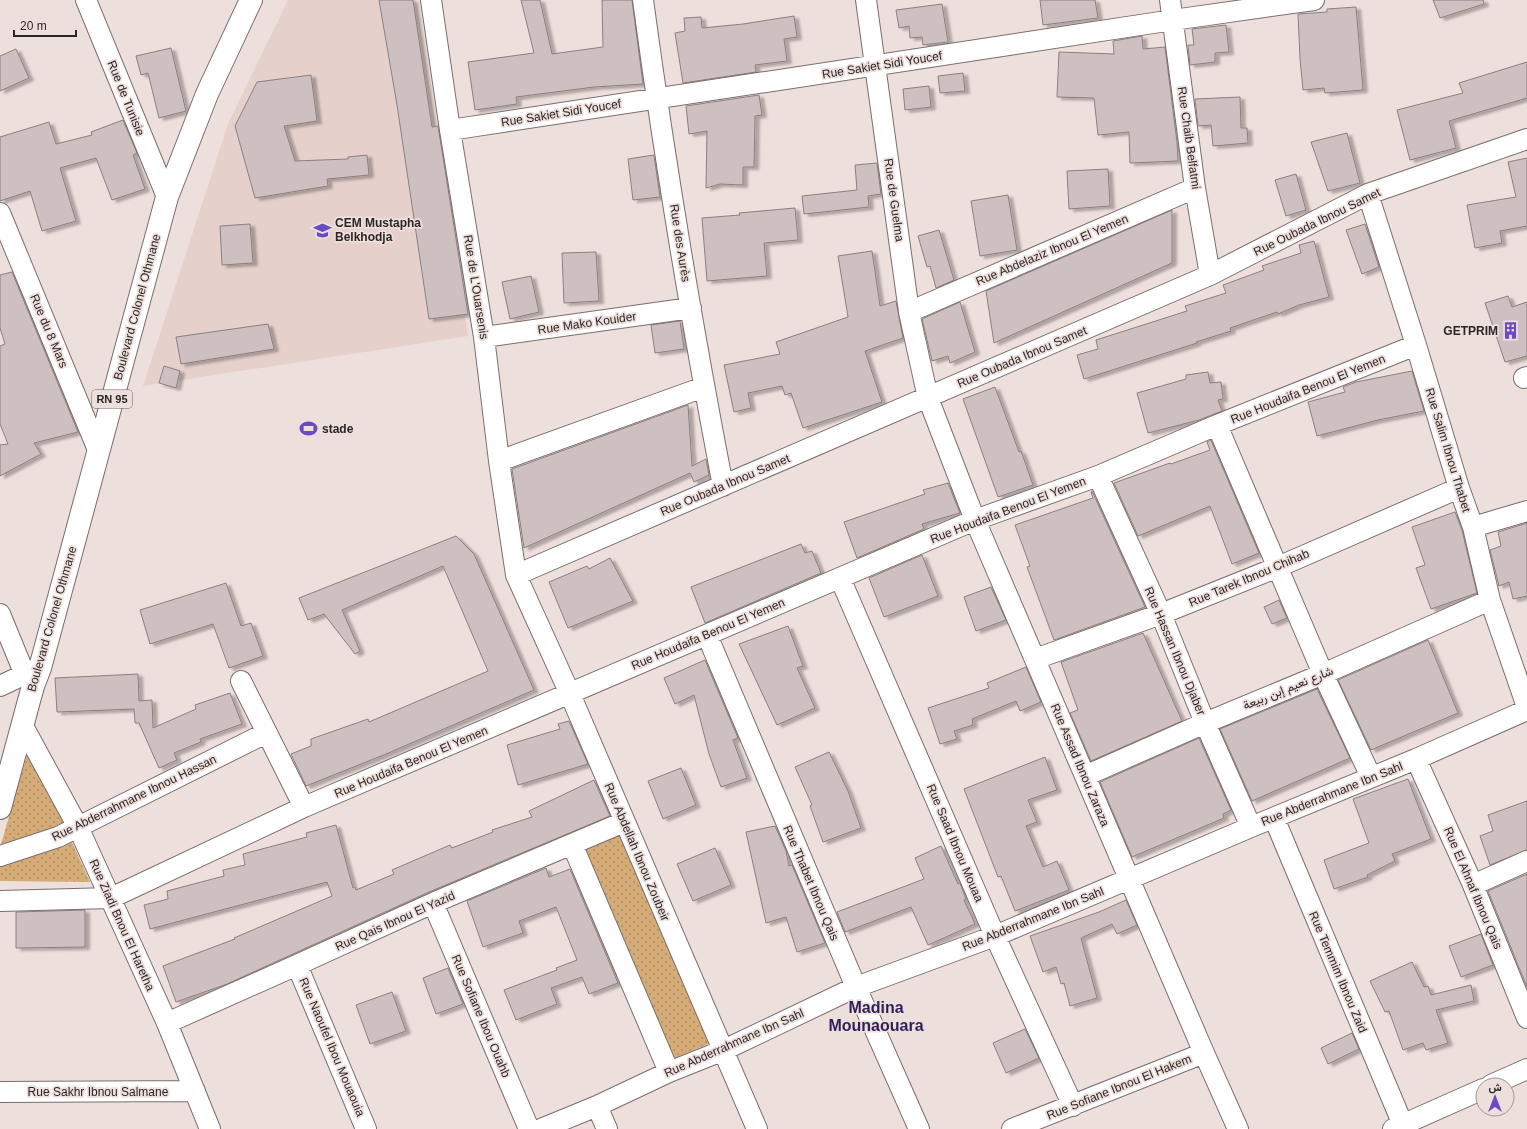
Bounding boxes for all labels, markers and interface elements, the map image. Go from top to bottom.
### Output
scale bar [14,12,76,38]
text: 20 m [20,19,47,33]
street label: Rue Sakiet Sidi Youcef [821,48,944,81]
street label: Rue de Tunisie [105,58,148,138]
street label: Rue Chaib Belfatmi [1175,86,1203,190]
street label: Rue Sakiet Sidi Youcef [500,96,623,129]
street label: Rue de Guelma [881,157,907,243]
street label: Rue Oubada Ibnou Samet [1251,185,1383,259]
street label: Rue des Aurès [667,203,693,283]
street label: Rue Abdelaziz Ibnou El Yemen [974,211,1130,289]
place label: CEM Mustapha Belkhodja [335,216,421,244]
school or university icon: CEM Mustapha Belkhodja [312,220,332,240]
street label: Boulevard Colonel Othmane [111,232,163,382]
street label: Rue de L'Ouarsenis [461,234,491,340]
street label: Rue du 8 Mars [27,292,71,370]
street label: Rue Mako Kouider [537,309,637,337]
building icon: GETPRIM [1501,321,1521,341]
street label: Rue Oubada Ibnou Samet [955,323,1090,391]
place label: GETPRIM [1443,324,1498,338]
street label: Rue Houdaifa Benou El Yemen [1229,352,1387,426]
street label: Rue Salim Ibnou Thabet [1422,386,1474,514]
road number: RN 95 [92,390,132,408]
sports icon: stade [299,419,319,439]
place label: stade [322,422,354,436]
street label: Rue Oubada Ibnou Samet [658,451,793,519]
street label: Rue Houdaifa Benou El Yemen [928,474,1088,546]
street label: Boulevard Colonel Othmane [24,544,80,693]
street label: Rue Tarek Ibnou Chihab [1187,546,1311,610]
street label: Rue Hassan Ibnou Djaber [1142,585,1208,717]
street label: Rue Houdaifa Benou El Yemen [629,595,787,673]
street label: شارع نعيم إبن ربيعة [1241,663,1336,714]
street label: Rue Assad Ibnou Zaraza [1048,701,1112,829]
street label: Rue Houdaifa Benou El Yemen [332,723,490,801]
street label: Rue Abderrahmane Ibnou Hassan [49,752,219,844]
street label: Rue Abderrahmane Ibn Sahl [1259,759,1405,829]
street label: Rue Abdellah Ibnou Zoubeir [601,781,673,923]
street label: Rue Saad Ibnou Mouaa [924,782,986,904]
street label: Rue Thabet Ibnou Qais [780,823,842,943]
street label: Rue El Ahnaf Ibnou Qais [1441,825,1505,951]
street label: Rue Ziadi Bnou El Haretha [87,857,158,993]
street label: Rue Abderrahmane Ibn Sahl [960,884,1106,954]
street label: Rue Qais Ibnou El Yazid [333,888,457,954]
street label: Rue Temmim Ibnou Zaid [1306,909,1370,1035]
street label: Rue Sofiane Ibou Ouahb [449,952,513,1080]
street label: Rue Naoufel Ibou Mouaouia [296,975,368,1119]
district label: Madina Mounaouara [828,999,924,1034]
street label: Rue Abderrahmane Ibn Sahl [662,1006,806,1080]
street label: Rue Sofiane Ibnou El Hakem [1045,1052,1193,1122]
north arrow [1475,1077,1515,1117]
text: ش [1488,1081,1502,1094]
street label: Rue Sakhr Ibnou Salmane [28,1085,169,1099]

